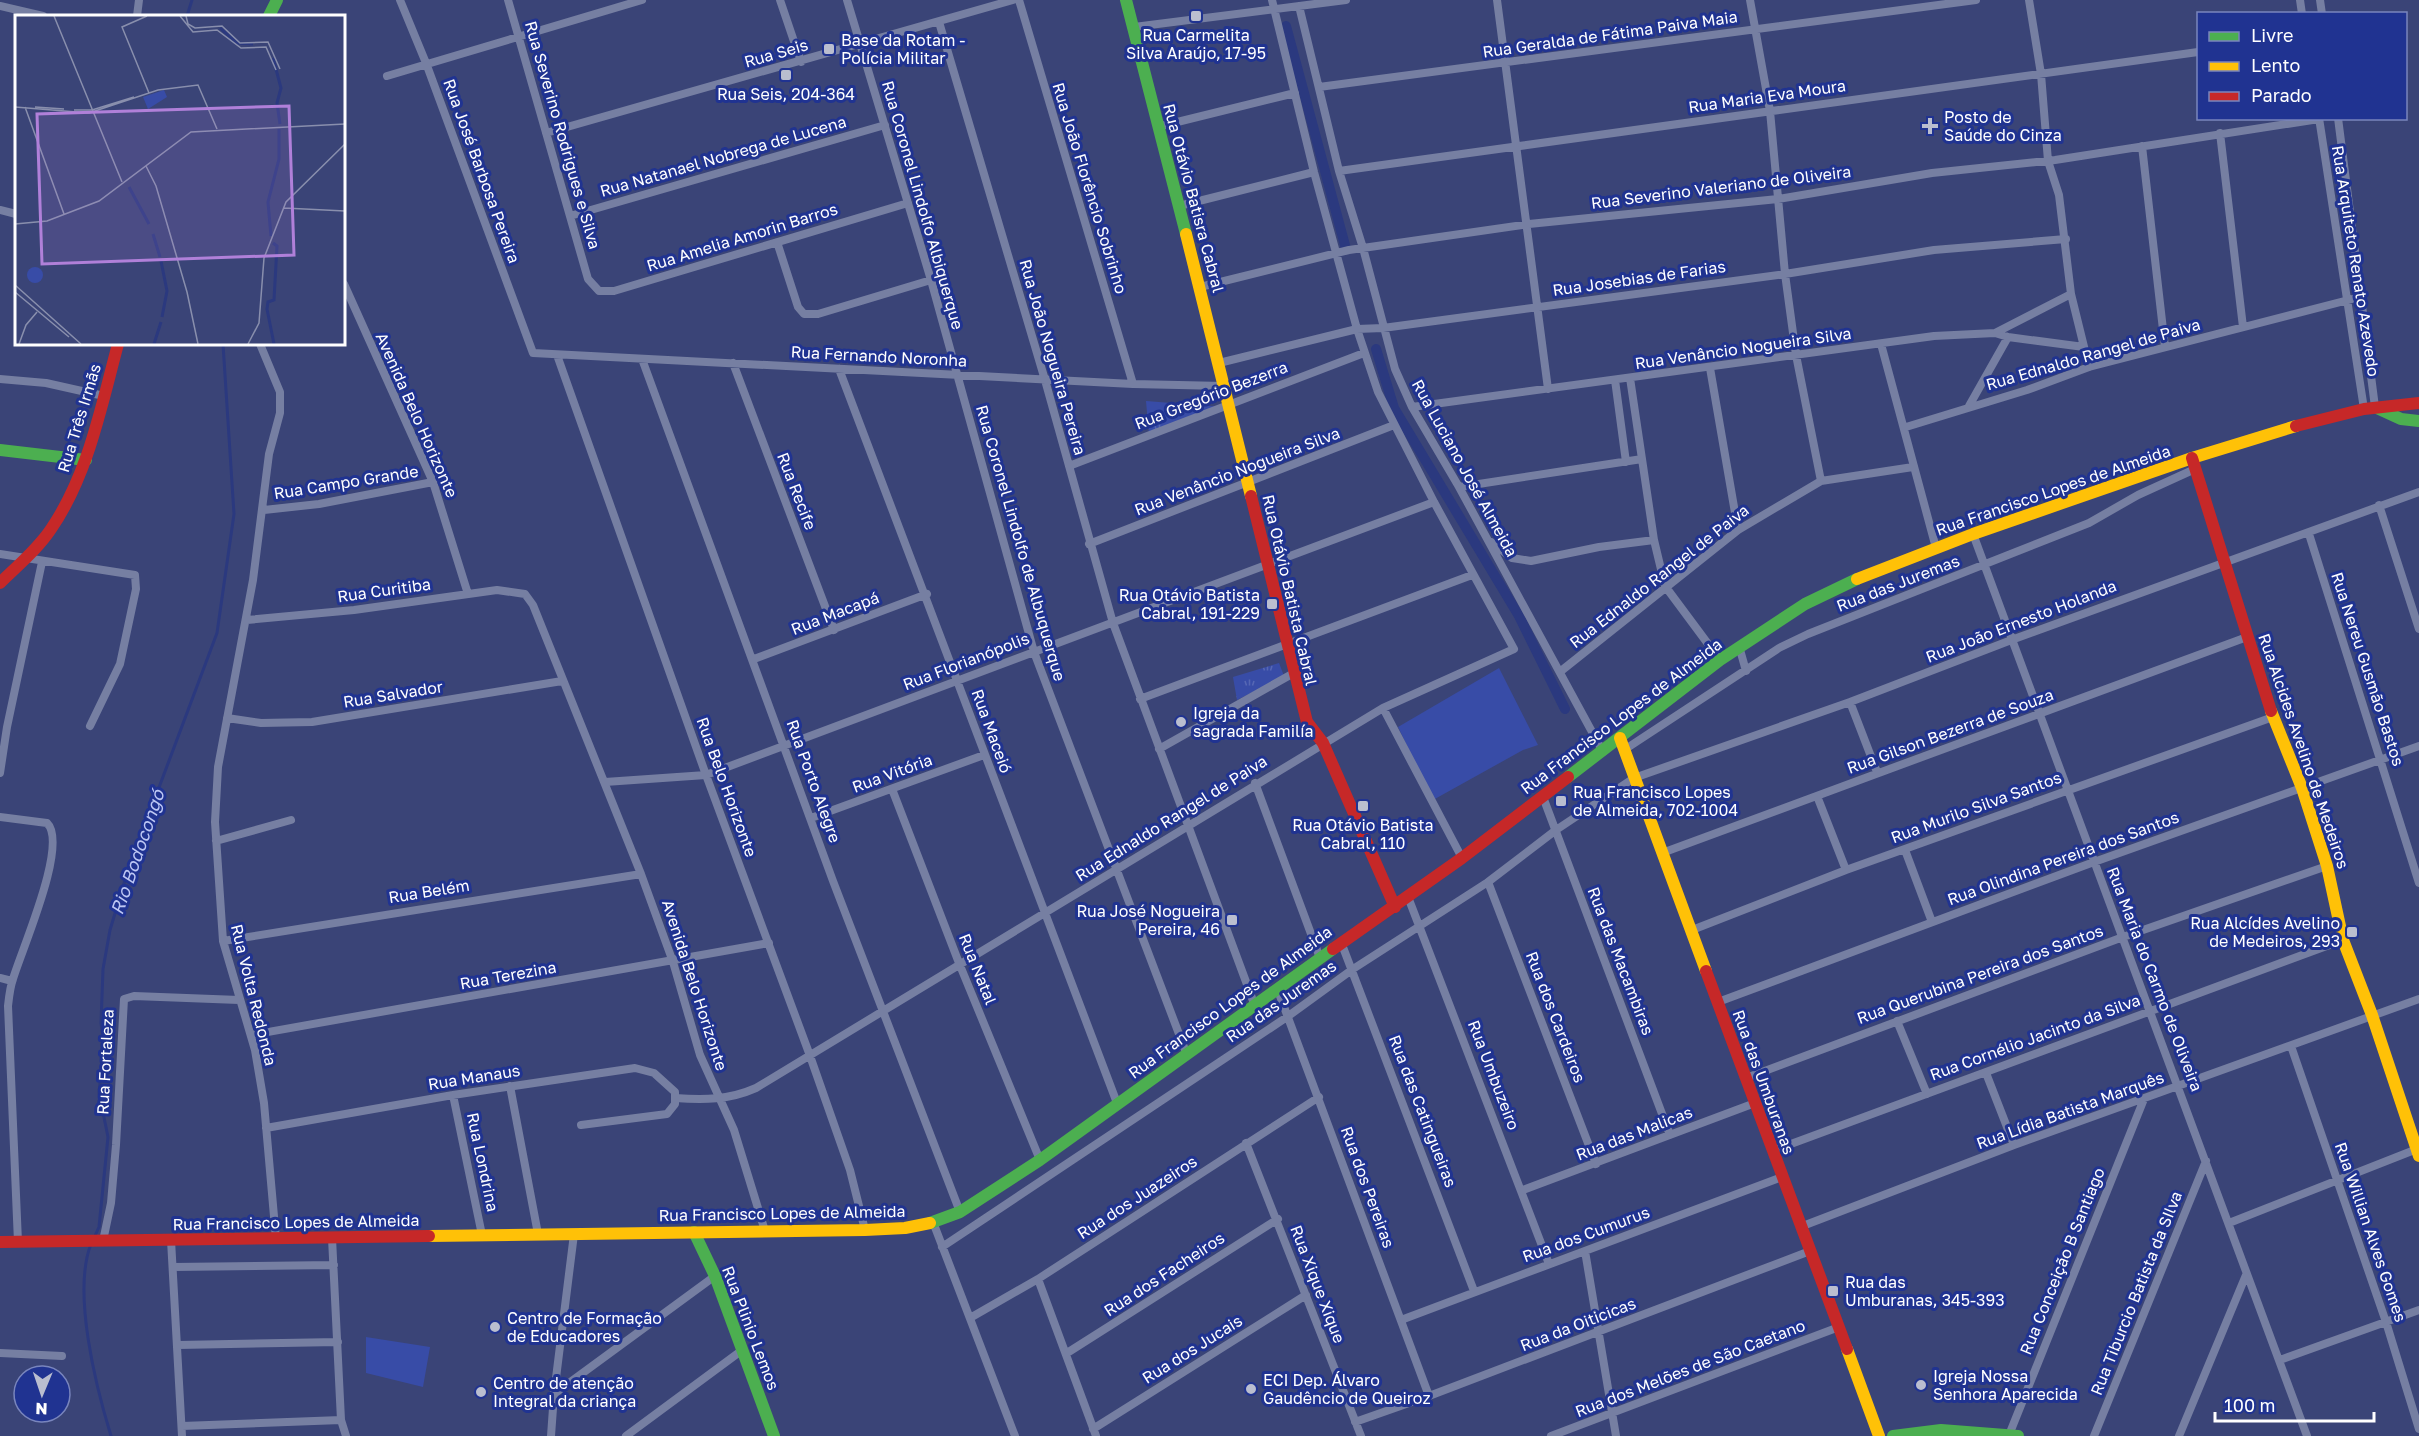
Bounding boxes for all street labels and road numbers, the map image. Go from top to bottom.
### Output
street label: Rua Geralda de Fátima Paiva Maia [1481,6,1739,62]
street label: Rua Severino Rodrigues e Silva [521,19,605,251]
street label: Rua Seis [742,34,810,72]
street label: Rua Maria Eva Moura [1687,75,1847,117]
street label: Rua José Barbosa Pereira [439,76,525,266]
street label: Rua Coronel Lindolfo Albiquerque [878,78,968,332]
street label: Rua João Florêncio Sobrinho [1048,80,1132,296]
street label: Rua Otávio Batisra Cabral [1159,101,1229,295]
street label: Rua Natanael Nobrega de Lucena [598,111,848,201]
street label: Rua Arquiteto Renato Azevedo [2328,144,2384,378]
street label: Rua Severino Valeriano de Oliveira [1590,161,1852,213]
street label: Rua Amelia Amorin Barros [644,198,840,276]
street label: Rua Josebias de Farias [1551,256,1727,300]
street label: Rua João Nogueira Pereira [1015,257,1091,457]
street label: Rua Ednaldo Rangel de Paiva [1983,314,2203,394]
street label: Rua Venâncio Nogueira Silva [1633,323,1853,373]
street label: Avenida Belo Horizonte [372,329,462,501]
street label: Rua Fernando Noronha [790,341,968,371]
street label: Rua Gregório Bezerra [1132,357,1290,433]
street label: Rua Três Irmãs [53,361,105,475]
street label: Rua Luciano José Almeida [1408,376,1522,560]
street label: Rua Coronel Lindolfo de Albuquerque [972,403,1070,683]
street label: Rua Venâncio Nogueira Silva [1131,423,1343,519]
street label: Rua Francisco Lopes de Almeida [1933,440,2173,540]
street label: Rua Recife [773,449,821,533]
street label: Rua Campo Grande [272,461,420,503]
street label: Rua Otávio Batista Cabral [1258,493,1322,687]
street label: Rua Ednaldo Rangel de Paiva [1565,500,1753,652]
street label: Rua das Juremas [1834,550,1962,616]
street label: Rua Nereu Gusmão Bastos [2327,570,2409,768]
street label: Rua Curitiba [336,574,432,606]
street label: Rua João Ernesto Holanda [1923,575,2119,667]
street label: Rua Macapá [788,587,882,639]
street label: Rua Florianópolis [900,628,1032,694]
street label: Rua Alcides Avelino de Medeiros [2254,631,2354,871]
street label: Rua Francisco Lopes de Almeida [1516,634,1726,798]
street label: Rua Salvador [342,676,444,712]
street label: Rua Gilson Bezerra de Souza [1844,684,2056,778]
street label: Rua Maceió [968,686,1016,776]
street label: Rua Belo Horizonte [692,714,762,860]
street label: Rua Porto Alegre [782,717,846,845]
street label: Rua Vitória [849,749,935,797]
street label: Rua Ednaldo Rangel de Paiva [1072,751,1270,885]
street label: Rua Murilo Silva Santos [1888,767,2064,847]
street label: Rua Olindina Pereira dos Santos [1944,807,2182,909]
street label: Rua Maria do Carmo de Oliveira [2103,864,2207,1094]
street label: Rua Belém [387,875,471,907]
street label: Rua das Macambiras [1584,884,1658,1038]
street label: Avenida Belo Horizonte [658,897,732,1073]
street label: Rua Querubina Pereira dos Santos [1854,920,2106,1028]
street label: Rua Francisco Lopes de Almeida [1124,921,1336,1083]
street label: Rua Volta Redonda [227,922,281,1068]
street label: Rua Natal [955,931,1001,1007]
street label: Rua dos Cardeiros [1522,949,1590,1085]
street label: Rua das Juremas [1222,955,1340,1047]
street label: Rua Terezina [458,957,558,993]
street label: Rua Cornélio Jacinto da Silva [1927,990,2143,1084]
street label: Rua das Umburanas [1729,1007,1799,1157]
street label: Rua Fortaleza [92,1009,118,1115]
street label: Rua Umbuzeiro [1464,1017,1524,1133]
street label: Rua das Catingueiras [1385,1032,1461,1190]
street label: Rua Manaus [426,1060,522,1094]
street label: Rua Lídia Batista Marquês [1973,1067,2167,1153]
street label: Rua das Malicas [1573,1102,1695,1164]
street label: Rua Londrina [463,1111,503,1213]
street label: Rua dos Pereiras [1337,1123,1399,1251]
street label: Rua Willian Alves Gomes [2331,1140,2411,1324]
street label: Rua dos Juazeiros [1073,1151,1201,1243]
street label: Rua Conceição B Santiago [2015,1164,2109,1358]
street label: Rua Tiburcio Batista da SIlva [2086,1188,2186,1398]
street label: Rua Francisco Lopes de Almeida [658,1201,906,1225]
street label: Rua dos Cumurus [1520,1202,1652,1266]
street label: Rua Francisco Lopes de Almeida [172,1210,420,1234]
street label: Rua Xique Xique [1286,1222,1350,1346]
street label: Rua dos Facheiros [1100,1228,1228,1320]
street label: Rua Plinio Lemos [718,1263,784,1393]
street label: Rua da Oiticicas [1517,1293,1639,1355]
street label: Rua dos Jucais [1138,1310,1246,1388]
street label: Rua dos Melões de São Caetano [1572,1315,1808,1421]

